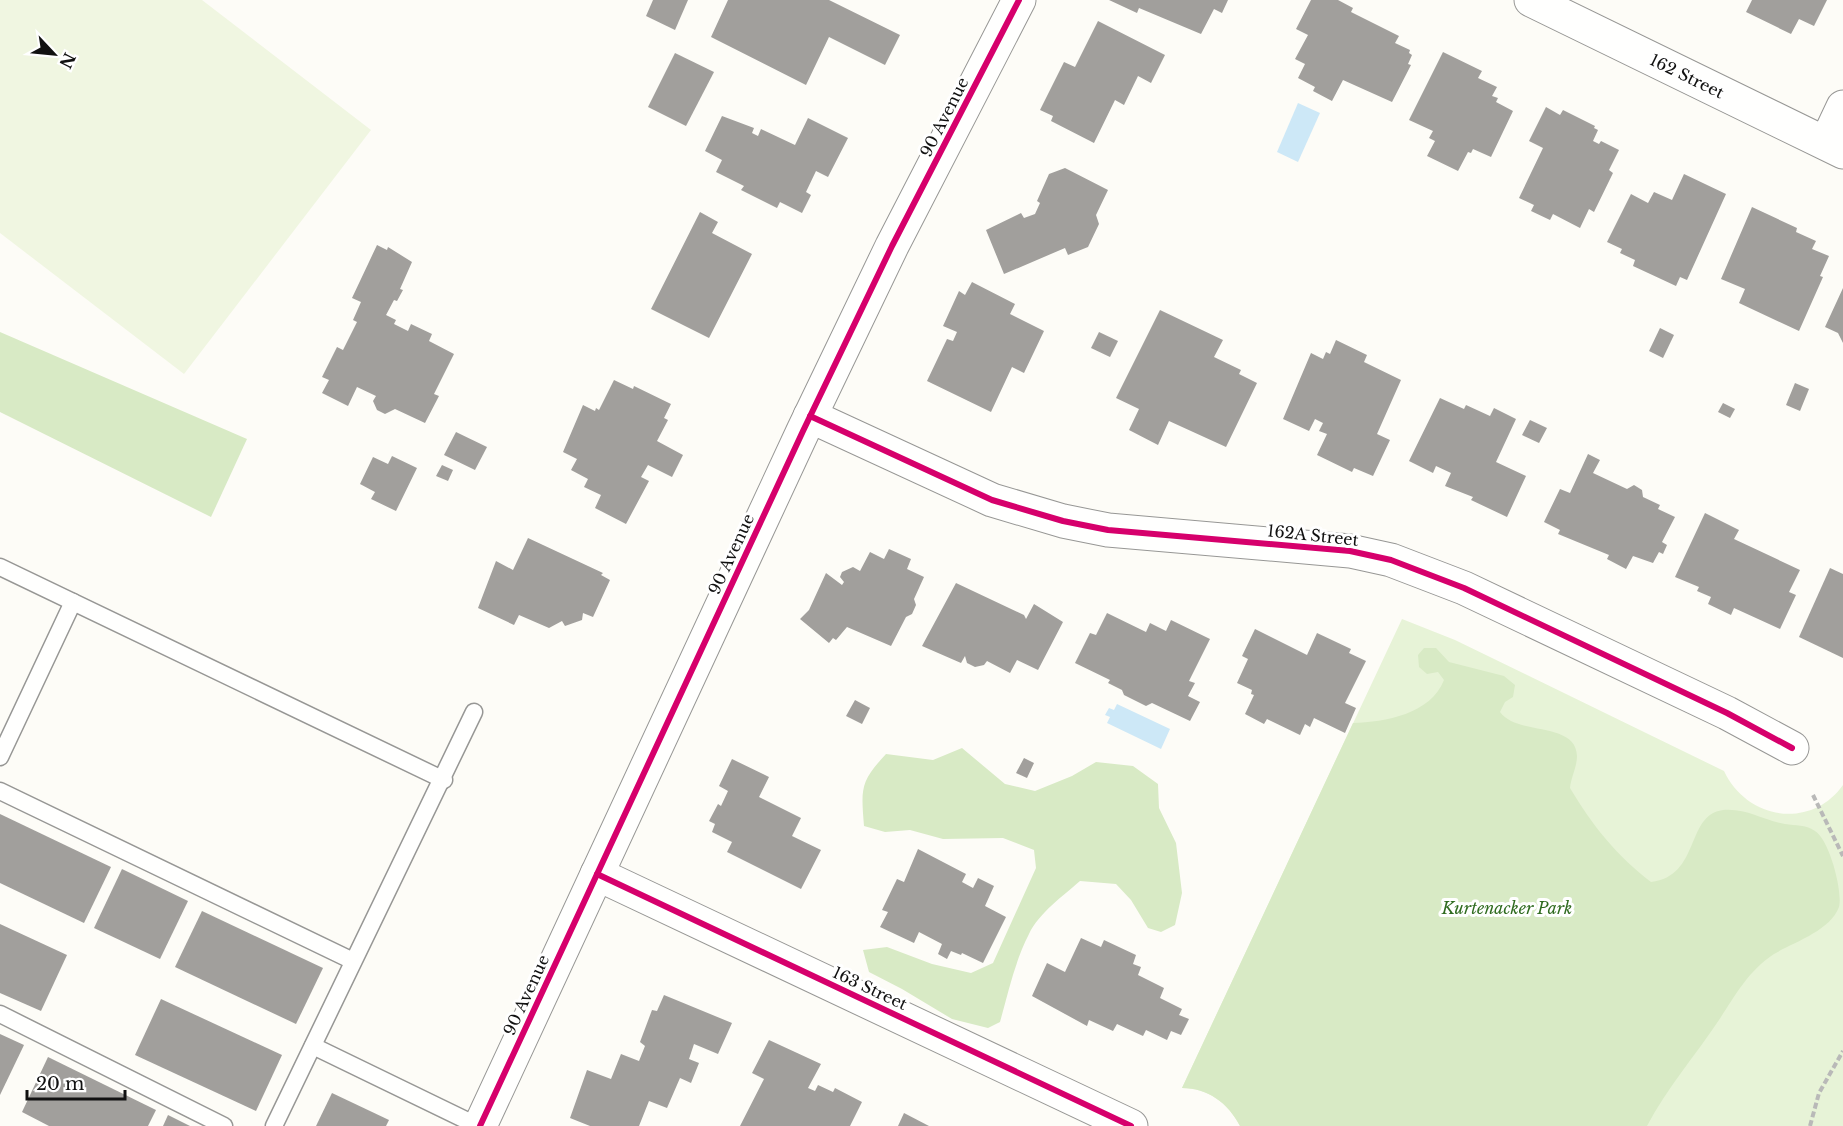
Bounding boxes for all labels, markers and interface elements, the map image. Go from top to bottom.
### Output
north arrow [24,24,84,84]
text: N [55,49,80,72]
street label: 162 Street [1647,49,1727,103]
street label: 90 Avenue [915,74,973,160]
street label: 90 Avenue [704,511,758,597]
street label: 162A Street [1266,520,1360,550]
park label: Kurtenacker Park [1441,898,1572,918]
street label: 90 Avenue [499,952,553,1038]
street label: 163 Street [830,962,910,1014]
scale bar [27,1063,124,1101]
text: 20 m [36,1073,84,1095]

